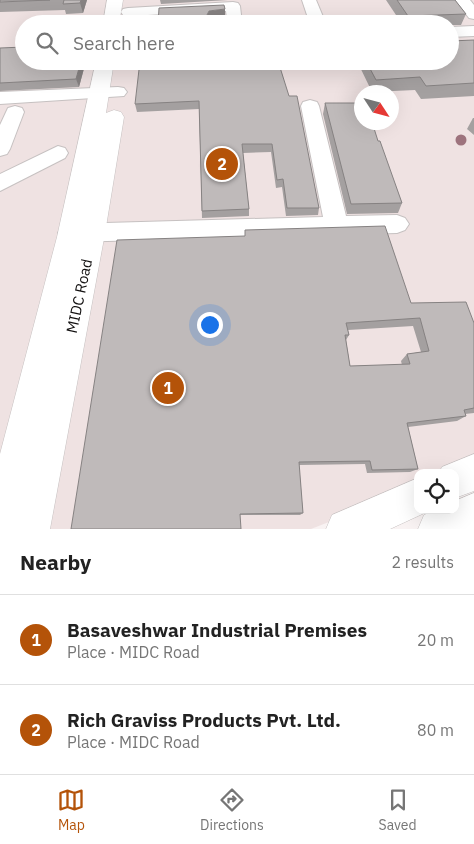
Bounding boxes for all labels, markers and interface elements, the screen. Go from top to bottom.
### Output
search box [15,15,459,70]
icon: search [33,29,61,57]
text: Search here [73,31,175,55]
north arrow [354,85,399,130]
pin: 2 [206,145,238,183]
street label: MIDC Road [62,257,96,335]
your location [197,312,223,338]
pin: 1 [152,369,184,407]
map controls [414,469,459,514]
button: locate [414,469,459,514]
text: Nearby [20,548,91,576]
text: 2 results [391,552,454,572]
text: Basaveshwar Industrial Premises [67,618,367,642]
text: 1 [31,630,41,650]
text: 20 m [417,630,454,650]
text: Place · MIDC Road [67,642,200,662]
text: Rich Graviss Products Pvt. Ltd. [67,708,341,732]
text: 2 [31,720,41,740]
text: 80 m [417,720,454,740]
text: Place · MIDC Road [67,732,200,752]
tab: Map [57,786,85,834]
tab: Directions [200,786,264,834]
tab: Saved [379,786,417,834]

